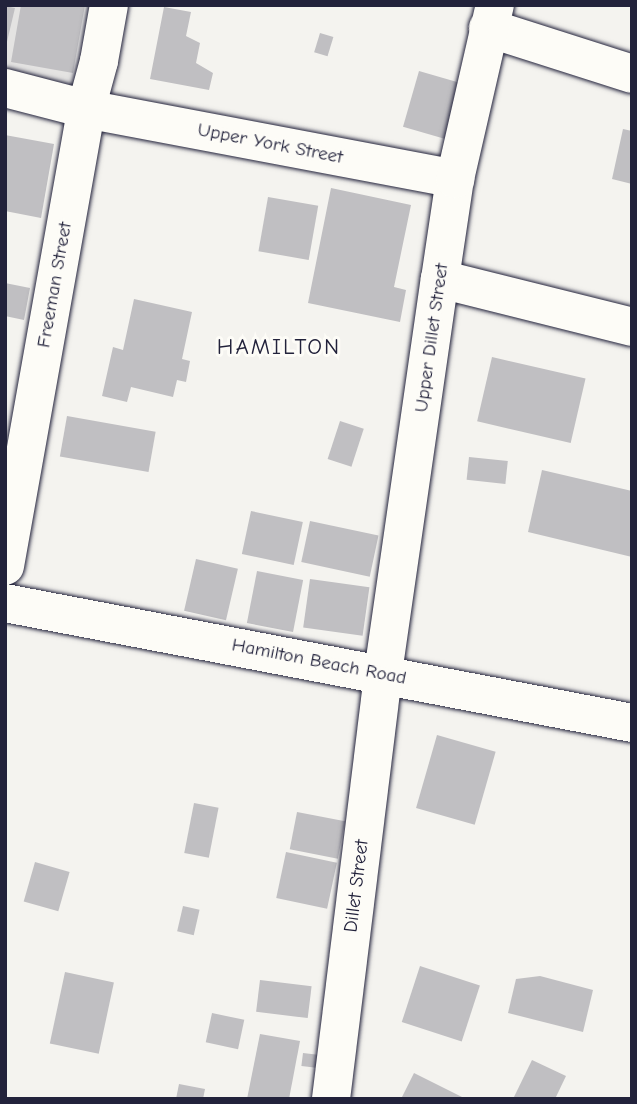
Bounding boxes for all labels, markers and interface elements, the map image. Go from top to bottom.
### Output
street label: Upper York Street [195,119,345,169]
street label: Freeman Street [33,220,77,350]
street label: Upper Dillet Street [410,262,454,414]
district label: HAMILTON [218,333,340,361]
street label: Hamilton Beach Road [230,634,408,690]
street label: Dillet Street [340,838,374,934]

